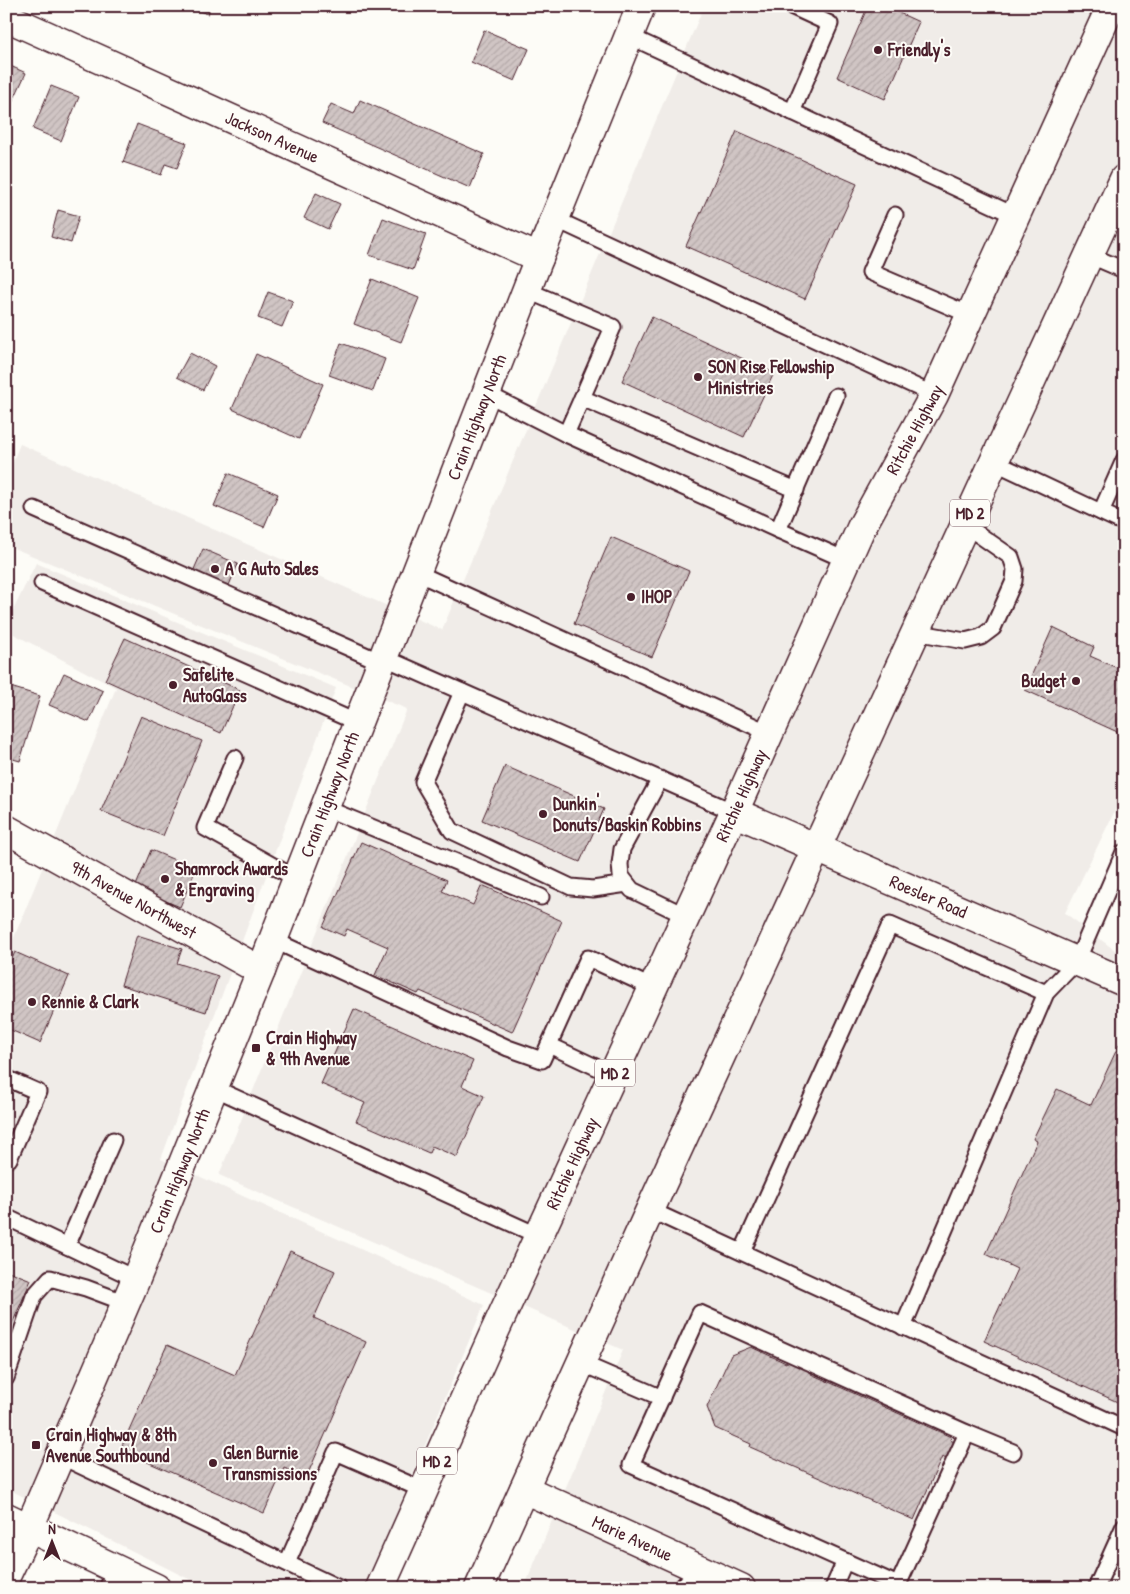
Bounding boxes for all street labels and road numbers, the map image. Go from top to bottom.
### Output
street label: Jackson Avenue [221,105,323,169]
street label: Crain Highway North [441,350,512,484]
street label: Ritchie Highway [880,380,949,479]
road number: MD 2 [950,499,990,526]
street label: Crain Highway North [294,727,365,861]
street label: Ritchie Highway [709,744,773,846]
street label: 9th Avenue Northwest [66,854,202,945]
street label: Roesler Road [886,868,971,924]
road number: MD 2 [595,1060,635,1086]
street label: Crain Highway North [143,1104,216,1237]
street label: Ritchie Highway [539,1113,604,1214]
road number: MD 2 [417,1448,457,1474]
street label: Marie Avenue [588,1509,677,1567]

